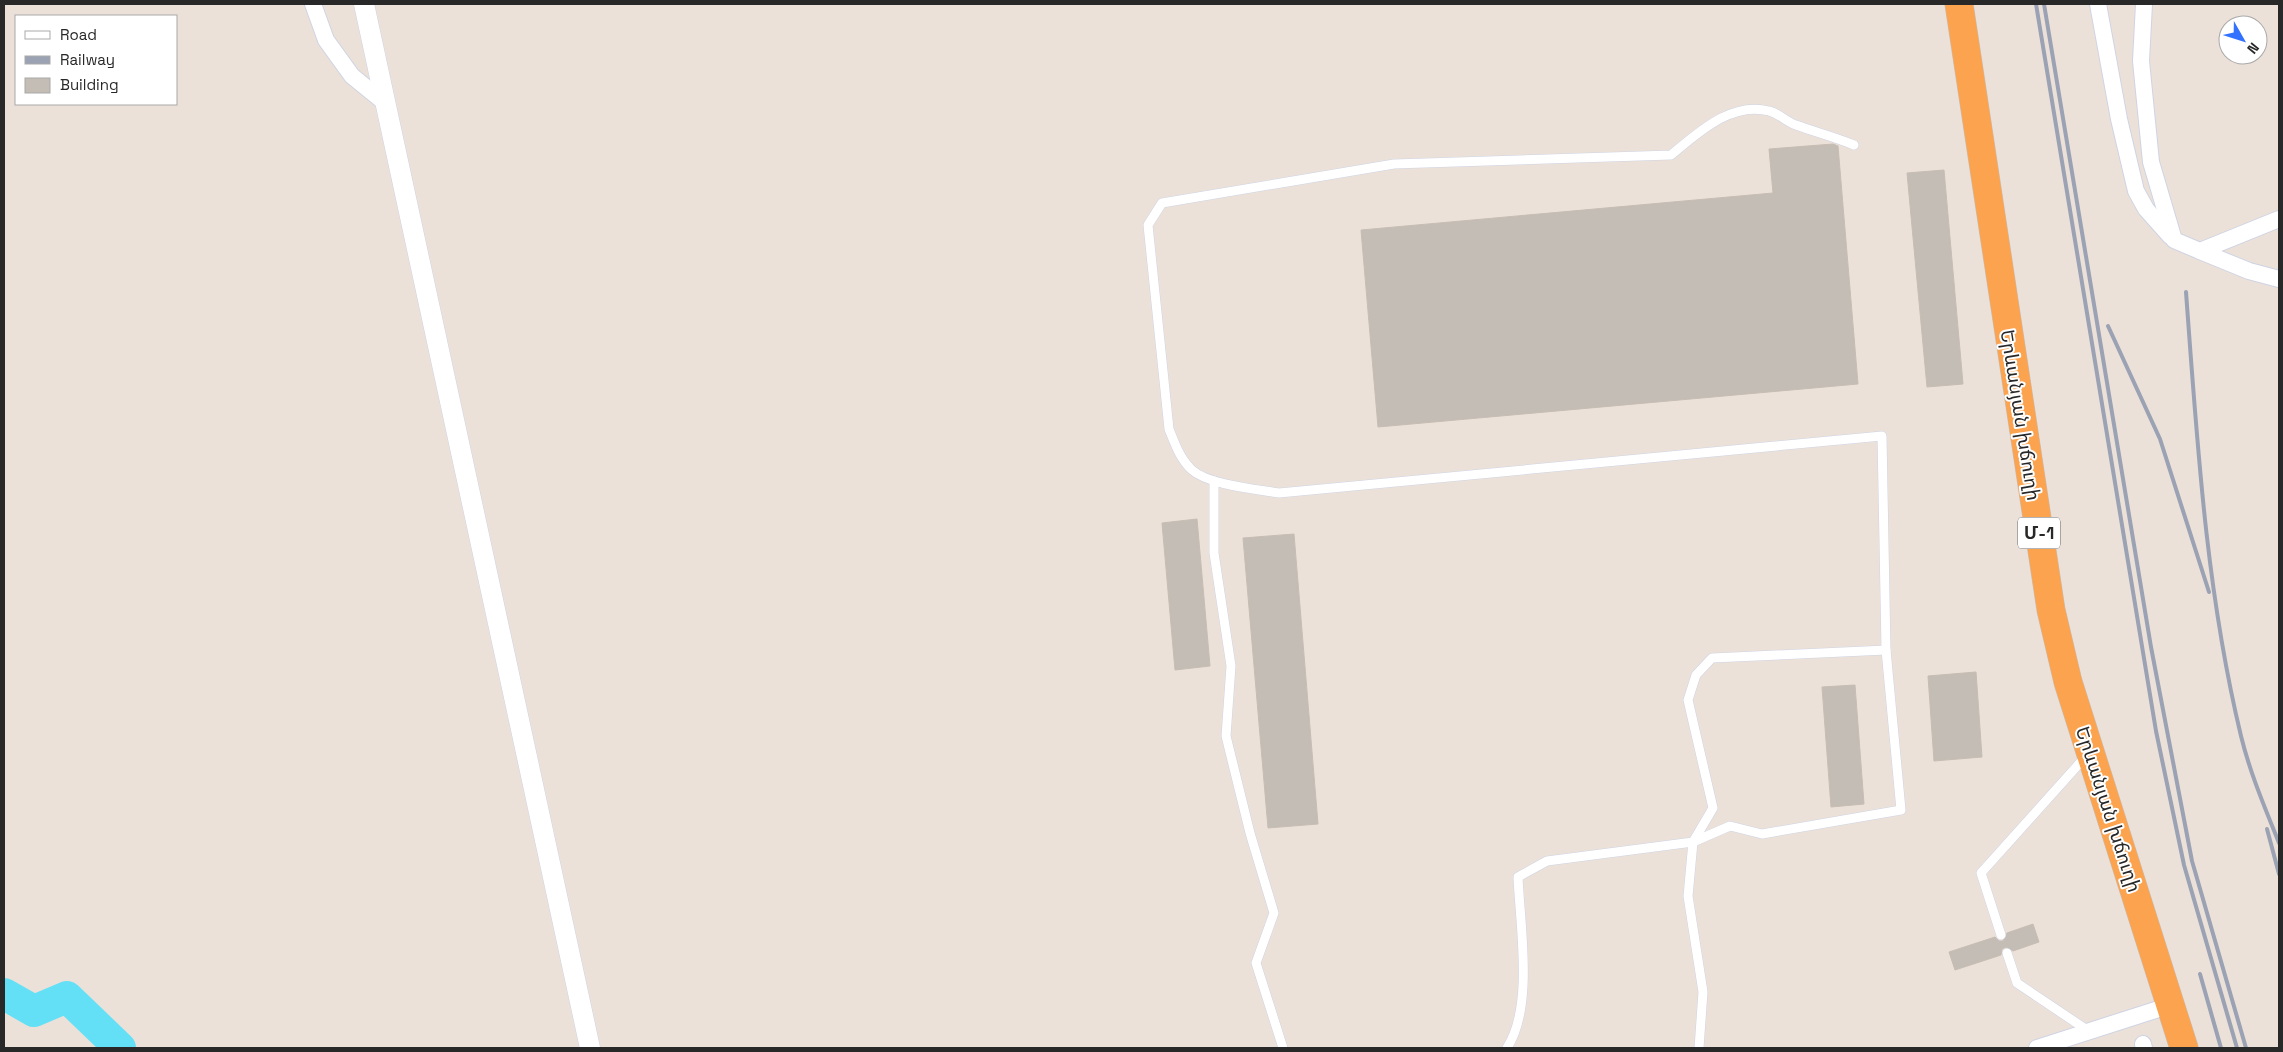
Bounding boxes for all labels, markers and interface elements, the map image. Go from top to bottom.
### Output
legend [15,15,178,105]
north arrow [2218,15,2268,65]
text: Road [60,25,97,44]
text: N [2243,39,2263,57]
text: Railway [60,50,115,69]
text: Building [60,75,119,94]
street label: Երևանյան խճուղի [1995,328,2046,502]
road number: Մ-1 [2018,518,2060,548]
street label: Երևանյան խճուղի [2070,723,2147,895]

